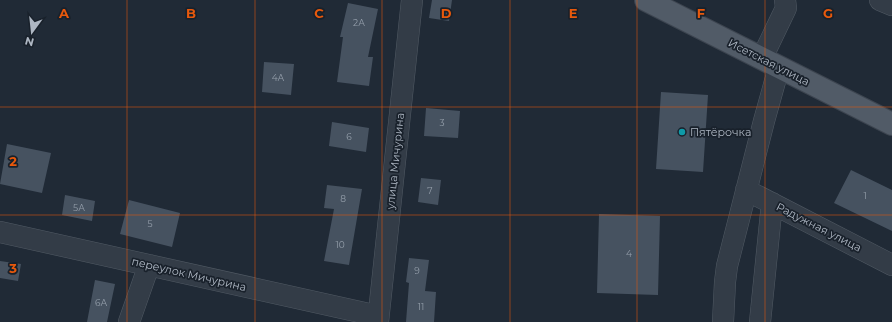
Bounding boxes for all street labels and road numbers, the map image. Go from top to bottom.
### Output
street label: Исетская улица [726,35,812,89]
street label: улица Мичурина [383,112,407,211]
street label: Радужная улица [774,199,864,255]
street label: переулок Мичурина [130,254,248,294]

